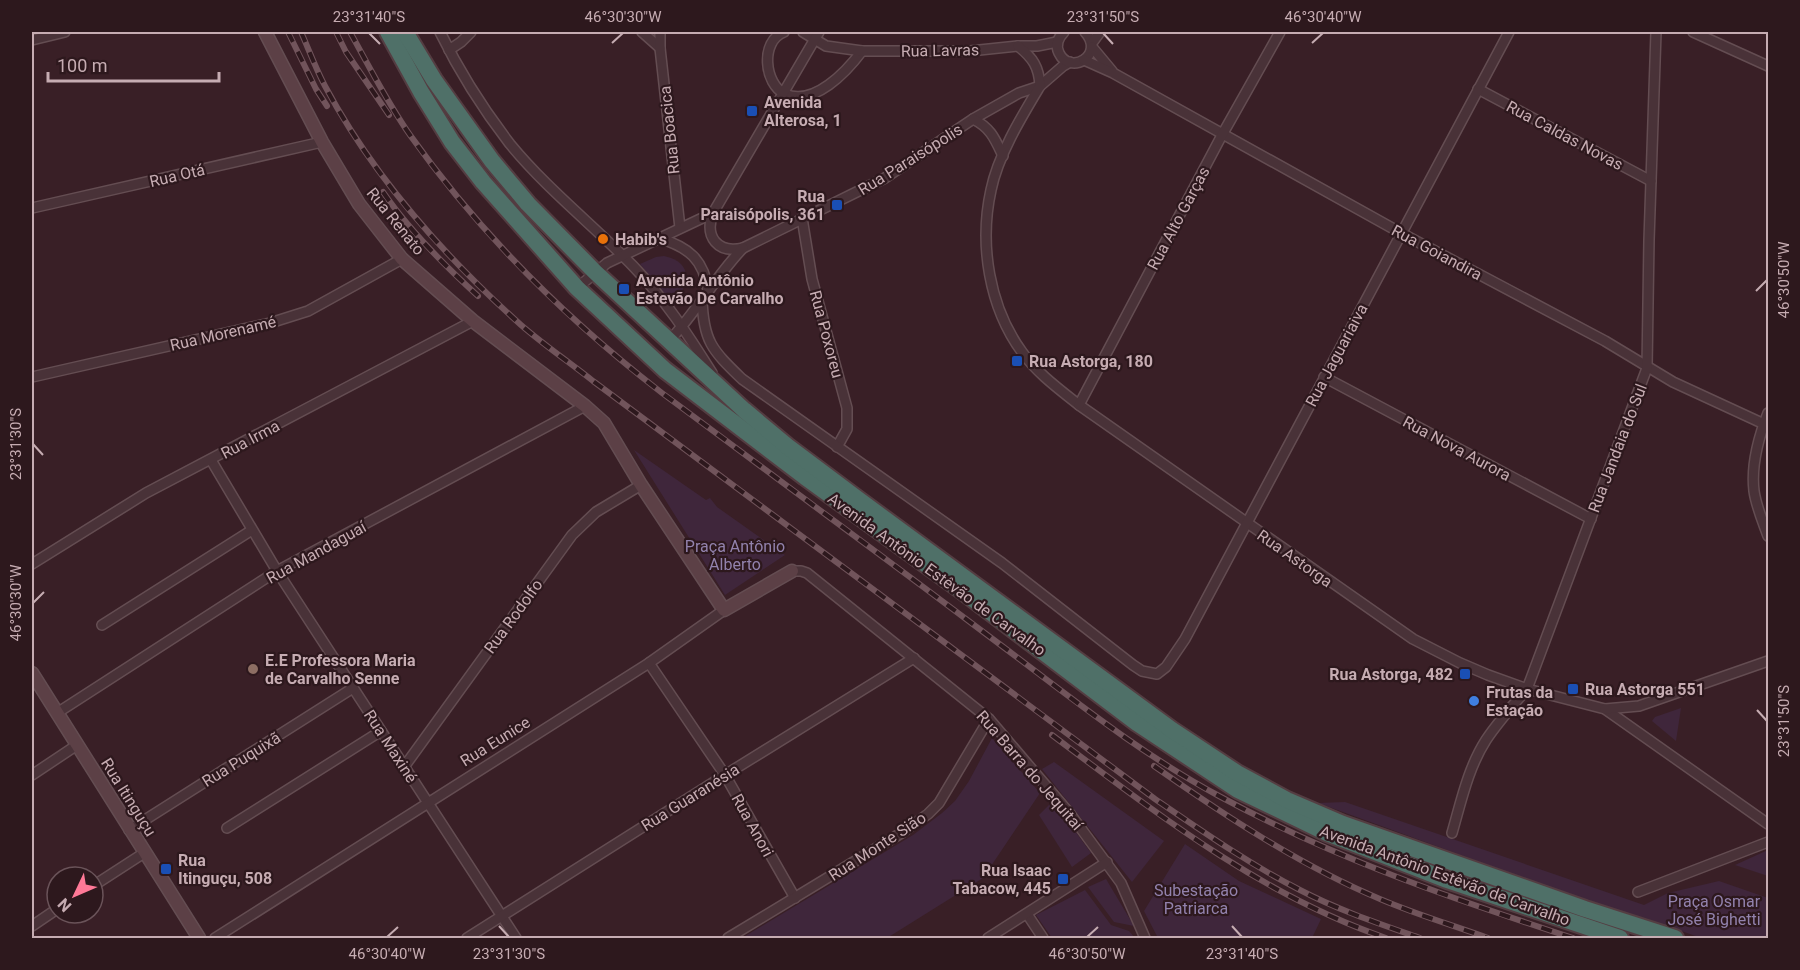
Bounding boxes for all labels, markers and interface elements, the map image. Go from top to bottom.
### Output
text: 23°31'40"S [333,8,405,26]
text: 46°30'30"W [585,8,661,26]
text: 23°31'50"S [1067,8,1139,26]
text: 46°30'40"W [1285,8,1361,26]
street label: Rua Lavras [901,40,979,61]
scale bar [48,45,219,83]
text: 100 m [57,55,108,76]
street label: Rua Boacica [655,85,684,175]
place label: Avenida Alterosa, 1 [764,93,842,130]
street label: Rua Caldas Novas [1503,97,1626,174]
marker: Avenida Alterosa, 1 [745,104,759,118]
street label: Rua Paraisópolis [855,120,966,199]
street label: Rua Otá [148,160,207,191]
street label: Rua Alto Garças [1143,163,1214,273]
street label: Rua Renato [363,184,429,259]
place label: Rua Paraisópolis, 361 [700,187,825,224]
marker: Rua Paraisópolis, 361 [830,198,844,212]
street label: Rua Goiandira [1388,221,1485,284]
place label: Habib's [615,230,667,249]
marker: Habib's [596,232,610,246]
text: 46°30'50"W [1775,242,1793,318]
place label: Avenida Antônio Estevão De Carvalho [636,271,784,308]
marker: Avenida Antônio Estevão De Carvalho [617,282,631,296]
street label: Rua Poxoreu [806,288,847,380]
street label: Rua Jaguariaiva [1301,301,1372,410]
street label: Rua Morenamé [168,312,278,355]
place label: Rua Astorga, 180 [1029,352,1153,371]
marker: Rua Astorga, 180 [1010,354,1024,368]
street label: Rua Jandaia do Sul [1584,381,1651,515]
text: 23°31'30"S [7,408,25,480]
street label: Rua Nova Aurora [1400,412,1514,485]
street label: Rua Irma [218,416,283,463]
street label: Avenida Antônio Estêvão de Carvalho [824,489,1049,660]
street label: Rua Mandaguaí [263,517,370,588]
street label: Rua Astorga [1254,526,1336,591]
park label: Praça Antônio Alberto [685,537,785,574]
text: 46°30'30"W [7,565,25,641]
street label: Rua Rodolfo [480,575,547,657]
place label: E.E Professora Maria de Carvalho Senne [265,651,416,688]
marker: E.E Professora Maria de Carvalho Senne [246,662,260,676]
place label: Rua Astorga, 482 [1329,665,1453,684]
marker: Rua Astorga, 482 [1458,667,1472,681]
place label: Rua Astorga 551 [1585,680,1705,699]
marker: Rua Astorga 551 [1566,682,1580,696]
place label: Frutas da Estação [1486,683,1554,720]
text: 23°31'50"S [1775,685,1793,757]
marker: Frutas da Estação [1467,694,1481,708]
street label: Rua Maxiné [360,706,421,786]
street label: Rua Barra do Jequitaí [972,707,1087,835]
street label: Rua Eunice [457,713,534,770]
street label: Rua Puquixã [199,728,284,791]
street label: Rua Itinguçu [97,755,160,840]
street label: Rua Guaranésia [638,760,743,835]
street label: Rua Anori [728,790,778,860]
street label: Rua Monte Sião [825,808,929,885]
street label: Avenida Antônio Estêvão de Carvalho [1317,821,1572,930]
place label: Rua Itinguçu, 508 [178,851,272,888]
place label: Rua Isaac Tabacow, 445 [953,861,1051,898]
marker: Rua Itinguçu, 508 [159,862,173,876]
north arrow [45,865,105,925]
marker: Rua Isaac Tabacow, 445 [1056,872,1070,886]
park label: Subestação Patriarca [1154,881,1238,918]
park label: Praça Osmar José Bighetti [1667,892,1761,929]
text: N [54,894,75,916]
text: 46°30'40"W [349,945,425,963]
text: 23°31'30"S [473,945,545,963]
text: 46°30'50"W [1049,945,1125,963]
text: 23°31'40"S [1206,945,1278,963]

